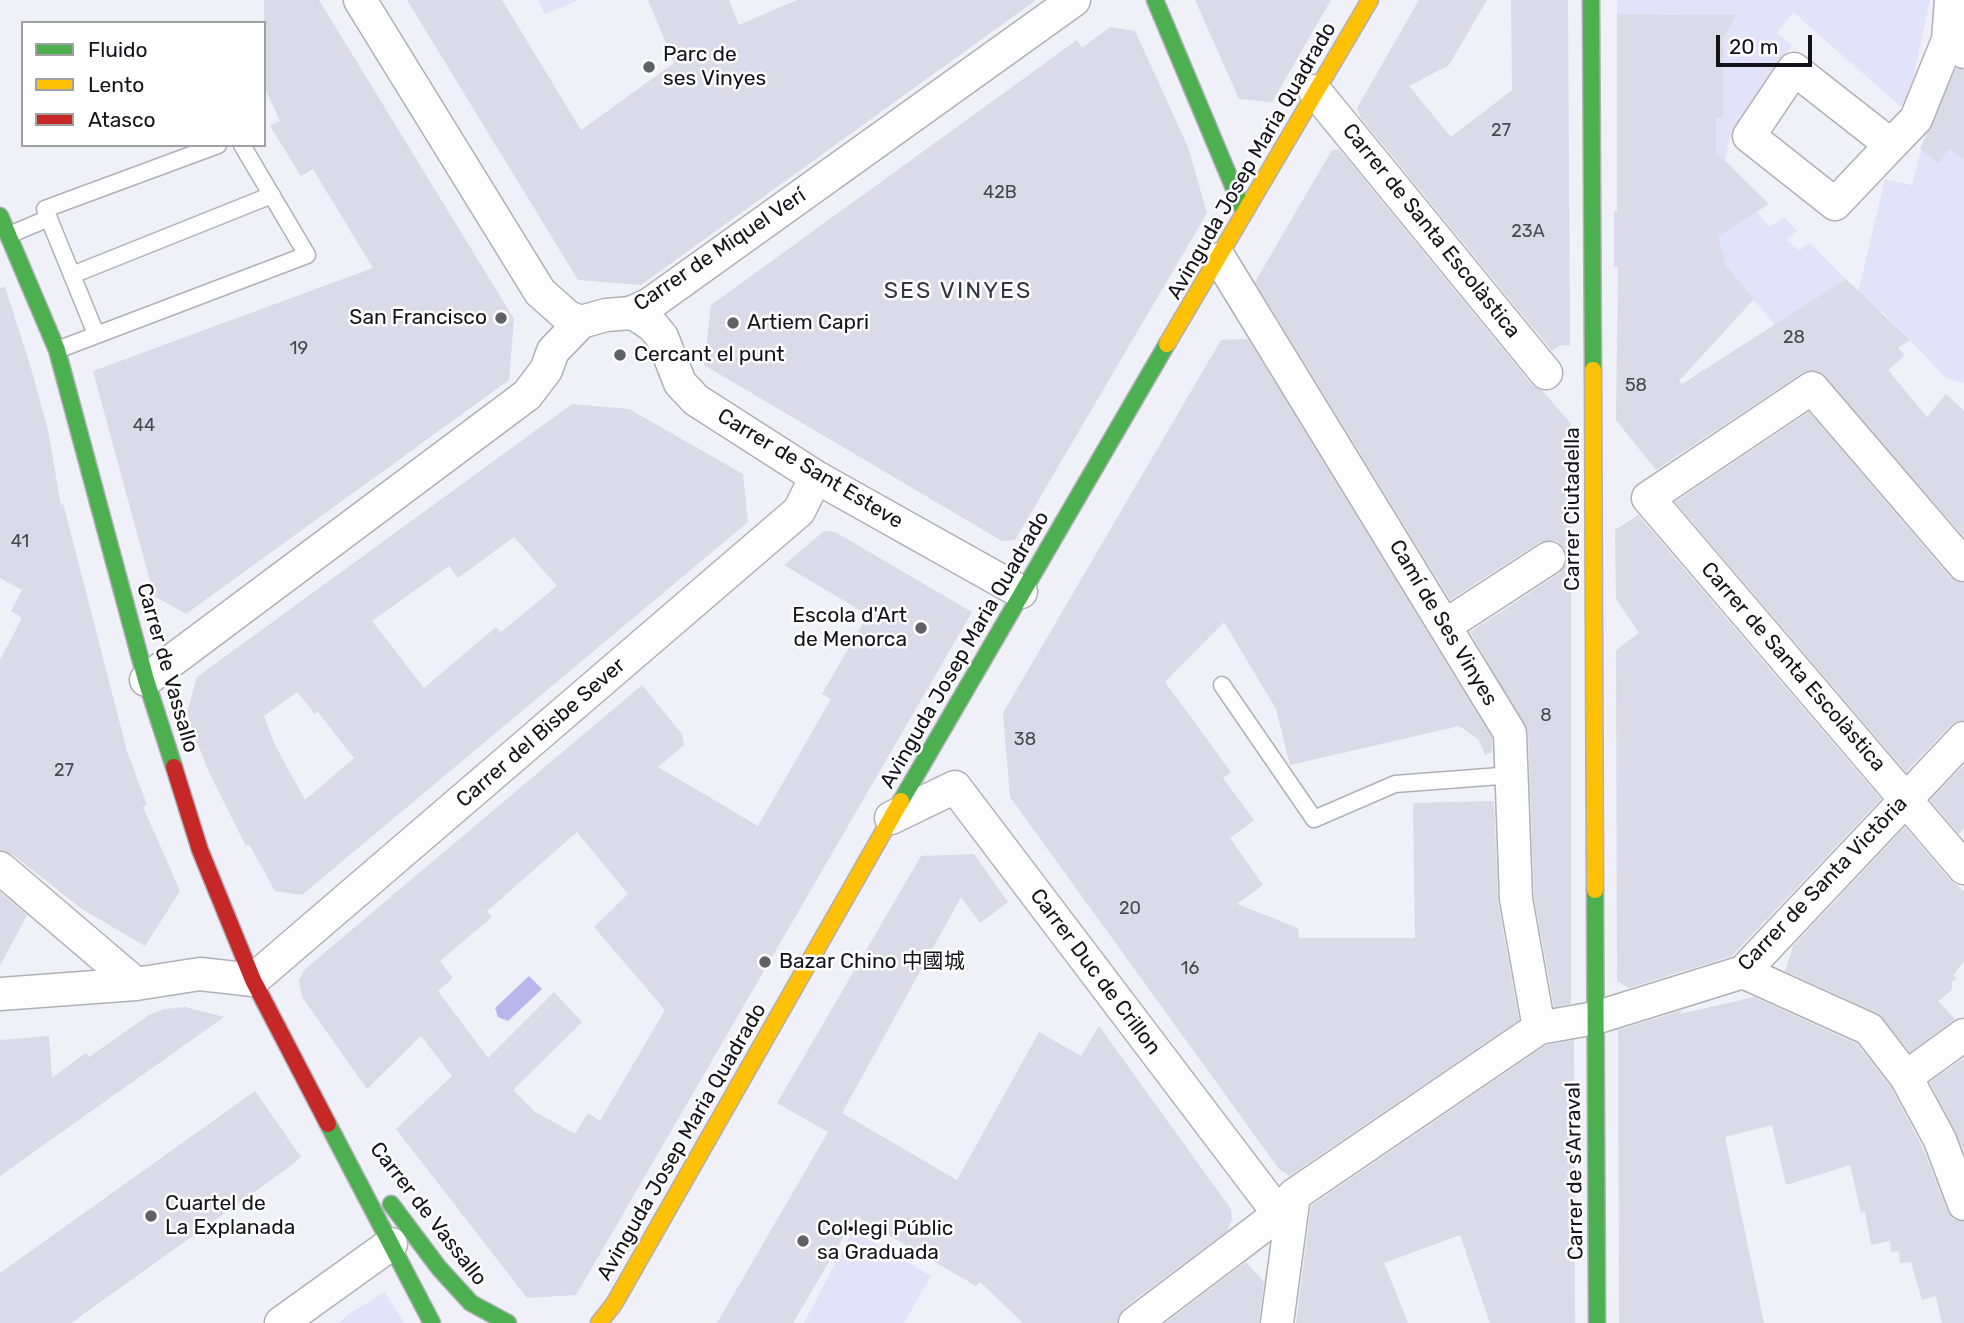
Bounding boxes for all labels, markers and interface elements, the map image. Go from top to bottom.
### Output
street label: Avinguda Josep Maria Quadrado [1162,18,1342,304]
legend [21,21,266,147]
scale bar [1719,21,1815,65]
text: 20 m [1729,34,1778,59]
text: Fluido [88,37,148,62]
place label: Parc de ses Vinyes [663,42,766,92]
marker: Parc de ses Vinyes [641,59,657,75]
text: Lento [88,72,144,97]
text: Atasco [88,107,156,132]
street label: Carrer de Santa Escolàstica [1337,119,1525,343]
house number: 27 [1491,120,1511,142]
house number: 42B [983,182,1017,204]
street label: Carrer de Miquel Verí [629,183,811,317]
house number: 23A [1511,221,1545,243]
district label: SES VINYES [885,277,1031,305]
place label: San Francisco [349,305,487,331]
marker: San Francisco [493,310,509,326]
place label: Artiem Capri [747,310,869,336]
marker: Artiem Capri [725,315,741,331]
house number: 28 [1783,327,1805,349]
house number: 19 [290,338,308,360]
place label: Cercant el punt [634,342,785,368]
marker: Cercant el punt [612,347,628,363]
house number: 58 [1625,375,1647,397]
street label: Carrer de Sant Esteve [713,404,907,534]
house number: 44 [133,415,155,437]
street label: Carrer Ciutadella [1560,427,1586,591]
street label: Avinguda Josep Maria Quadrado [875,507,1055,793]
house number: 41 [11,531,29,553]
street label: Camí de Ses Vinyes [1383,535,1503,711]
street label: Carrer de Santa Escolàstica [1695,557,1891,777]
street label: Carrer de Vassallo [131,580,203,756]
place label: Escola d'Art de Menorca [792,603,907,653]
marker: Escola d'Art de Menorca [913,620,929,636]
street label: Carrer del Bisbe Sever [451,653,631,813]
house number: 8 [1540,705,1552,727]
house number: 38 [1014,729,1036,751]
house number: 27 [54,760,74,782]
street label: Carrer de Santa Victòria [1733,791,1913,977]
street label: Carrer Duc de Crillon [1024,884,1166,1060]
house number: 20 [1119,898,1141,920]
place label: Bazar Chino 中國城 [779,949,965,975]
marker: Bazar Chino 中國城 [757,954,773,970]
house number: 16 [1181,958,1199,980]
street label: Avinguda Josep Maria Quadrado [592,999,772,1285]
street label: Carrer de s'Arraval [1561,1082,1589,1260]
street label: Carrer de Vassallo [364,1137,492,1291]
place label: Cuartel de La Explanada [165,1191,295,1241]
marker: Cuartel de La Explanada [143,1208,159,1224]
place label: Col·legi Públic sa Graduada [817,1216,953,1266]
marker: Col·legi Públic sa Graduada [795,1233,811,1249]

